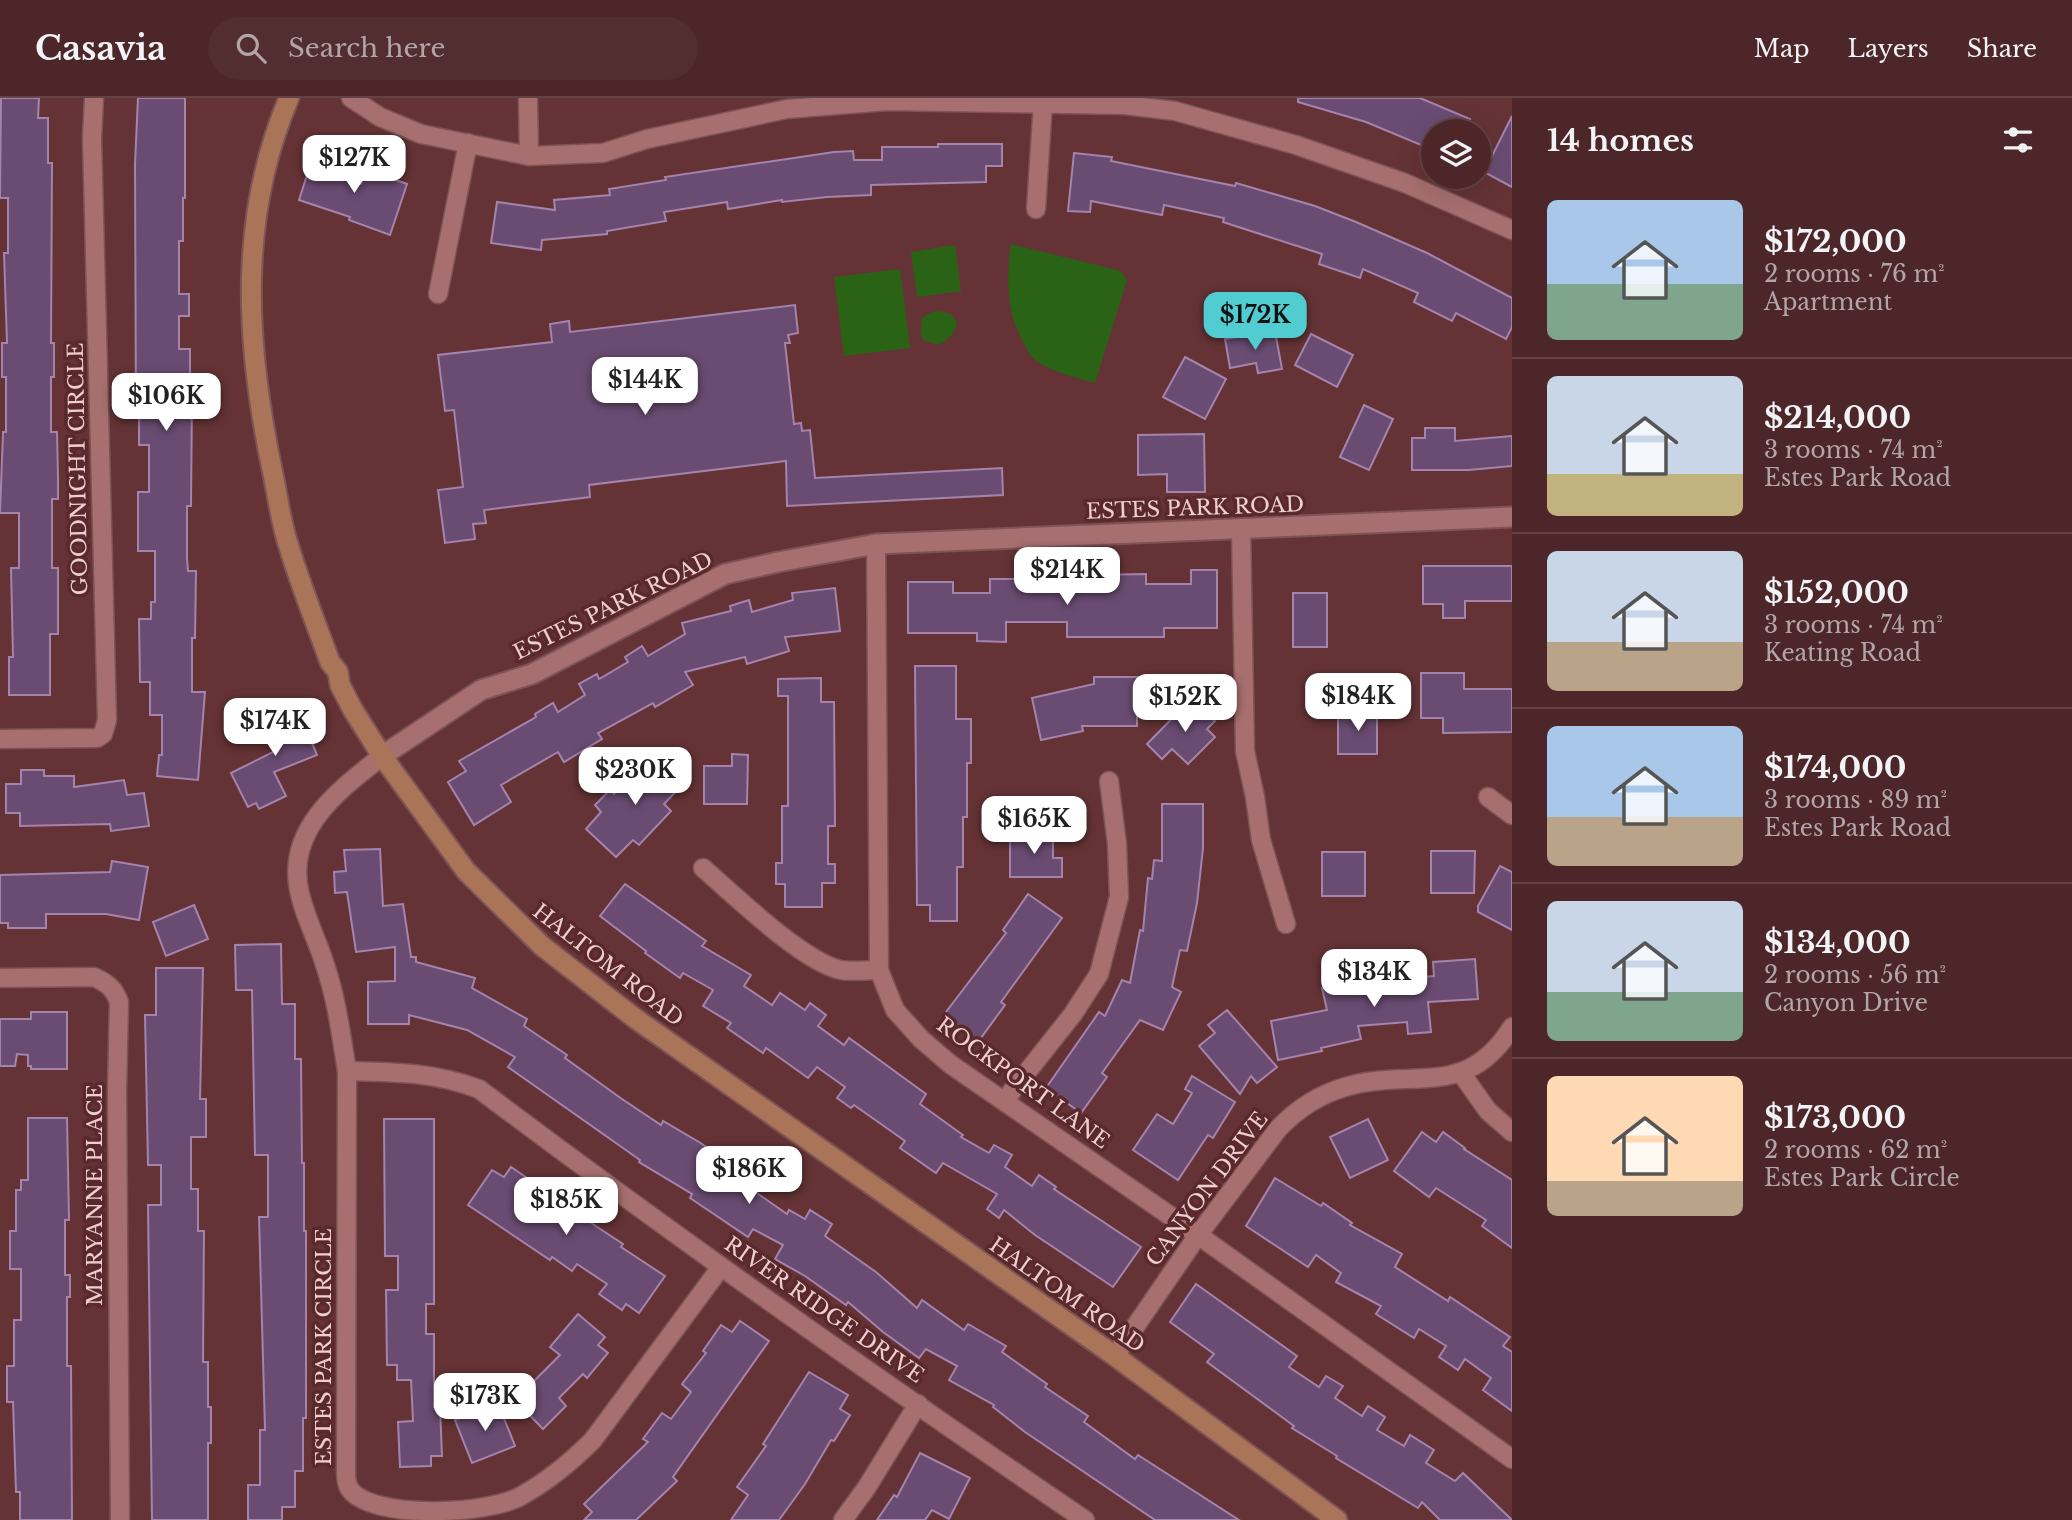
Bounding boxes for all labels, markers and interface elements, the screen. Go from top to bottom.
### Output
search box [208,17,698,80]
text: Casavia [35,28,166,69]
icon: search [232,29,270,67]
text: Search here [288,32,445,64]
text: Map [1754,34,1810,63]
text: Layers [1848,34,1929,63]
text: Share [1967,34,2037,63]
map controls [1421,119,1491,189]
button: layers [1421,119,1491,189]
icon: filters [1999,121,2037,159]
text: 14 homes [1547,122,1694,159]
pin: $127K [305,136,403,195]
text: $127K [319,144,389,172]
text: $172,000 [1764,223,1907,260]
icon: home [1603,228,1687,312]
text: 2 rooms · 76 m² [1764,260,1945,288]
text: Apartment [1764,288,1892,316]
pin: $172K [1206,292,1304,352]
text: $172K [1220,301,1290,329]
street label: GOODNIGHT CIRCLE [63,342,93,596]
pin: $144K [596,358,694,417]
text: $144K [608,366,682,394]
pin: $106K [117,374,215,433]
text: $106K [128,382,204,410]
text: $214,000 [1764,399,1911,436]
icon: home [1603,404,1687,488]
text: 3 rooms · 74 m² [1764,436,1943,464]
text: Estes Park Road [1764,464,1951,492]
street label: ESTES PARK ROAD [1085,491,1305,525]
street label: ESTES PARK ROAD [509,546,717,666]
pin: $214K [1018,547,1116,607]
text: $214K [1030,556,1104,584]
text: $152,000 [1764,574,1909,611]
icon: home [1603,579,1687,663]
text: 3 rooms · 74 m² [1764,611,1943,639]
text: Keating Road [1764,639,1921,667]
pin: $152K [1136,674,1234,734]
pin: $184K [1309,674,1407,733]
text: $184K [1321,682,1395,710]
text: $152K [1149,683,1221,711]
pin: $174K [226,698,324,758]
text: $174K [240,707,310,735]
pin: $230K [586,748,684,807]
text: $174,000 [1764,749,1906,786]
icon: home [1603,754,1687,838]
text: $230K [595,756,675,784]
text: 3 rooms · 89 m² [1764,786,1947,814]
pin: $165K [985,796,1083,856]
text: $165K [998,805,1070,833]
text: Estes Park Road [1764,814,1951,842]
street label: HALTOM ROAD [528,898,688,1032]
text: $134,000 [1764,924,1911,961]
icon: home [1603,929,1687,1013]
pin: $134K [1325,950,1423,1009]
text: $134K [1337,958,1411,986]
text: 2 rooms · 56 m² [1764,961,1946,989]
text: Canyon Drive [1764,989,1928,1017]
street label: ROCKPORT LANE [932,1012,1114,1154]
street label: MARYANNE PLACE [82,1084,108,1306]
text: $173,000 [1764,1099,1906,1136]
icon: home [1603,1104,1687,1188]
street label: CANYON DRIVE [1141,1107,1273,1271]
text: 2 rooms · 62 m² [1764,1136,1947,1164]
pin: $186K [700,1146,798,1206]
text: $186K [712,1155,786,1183]
text: Estes Park Circle [1764,1164,1960,1192]
pin: $185K [517,1178,615,1237]
text: $185K [530,1186,602,1214]
street label: ESTES PARK CIRCLE [311,1228,337,1466]
street label: RIVER RIDGE DRIVE [719,1231,929,1389]
street label: HALTOM ROAD [984,1232,1150,1358]
pin: $173K [436,1374,534,1433]
text: $173K [450,1382,520,1410]

